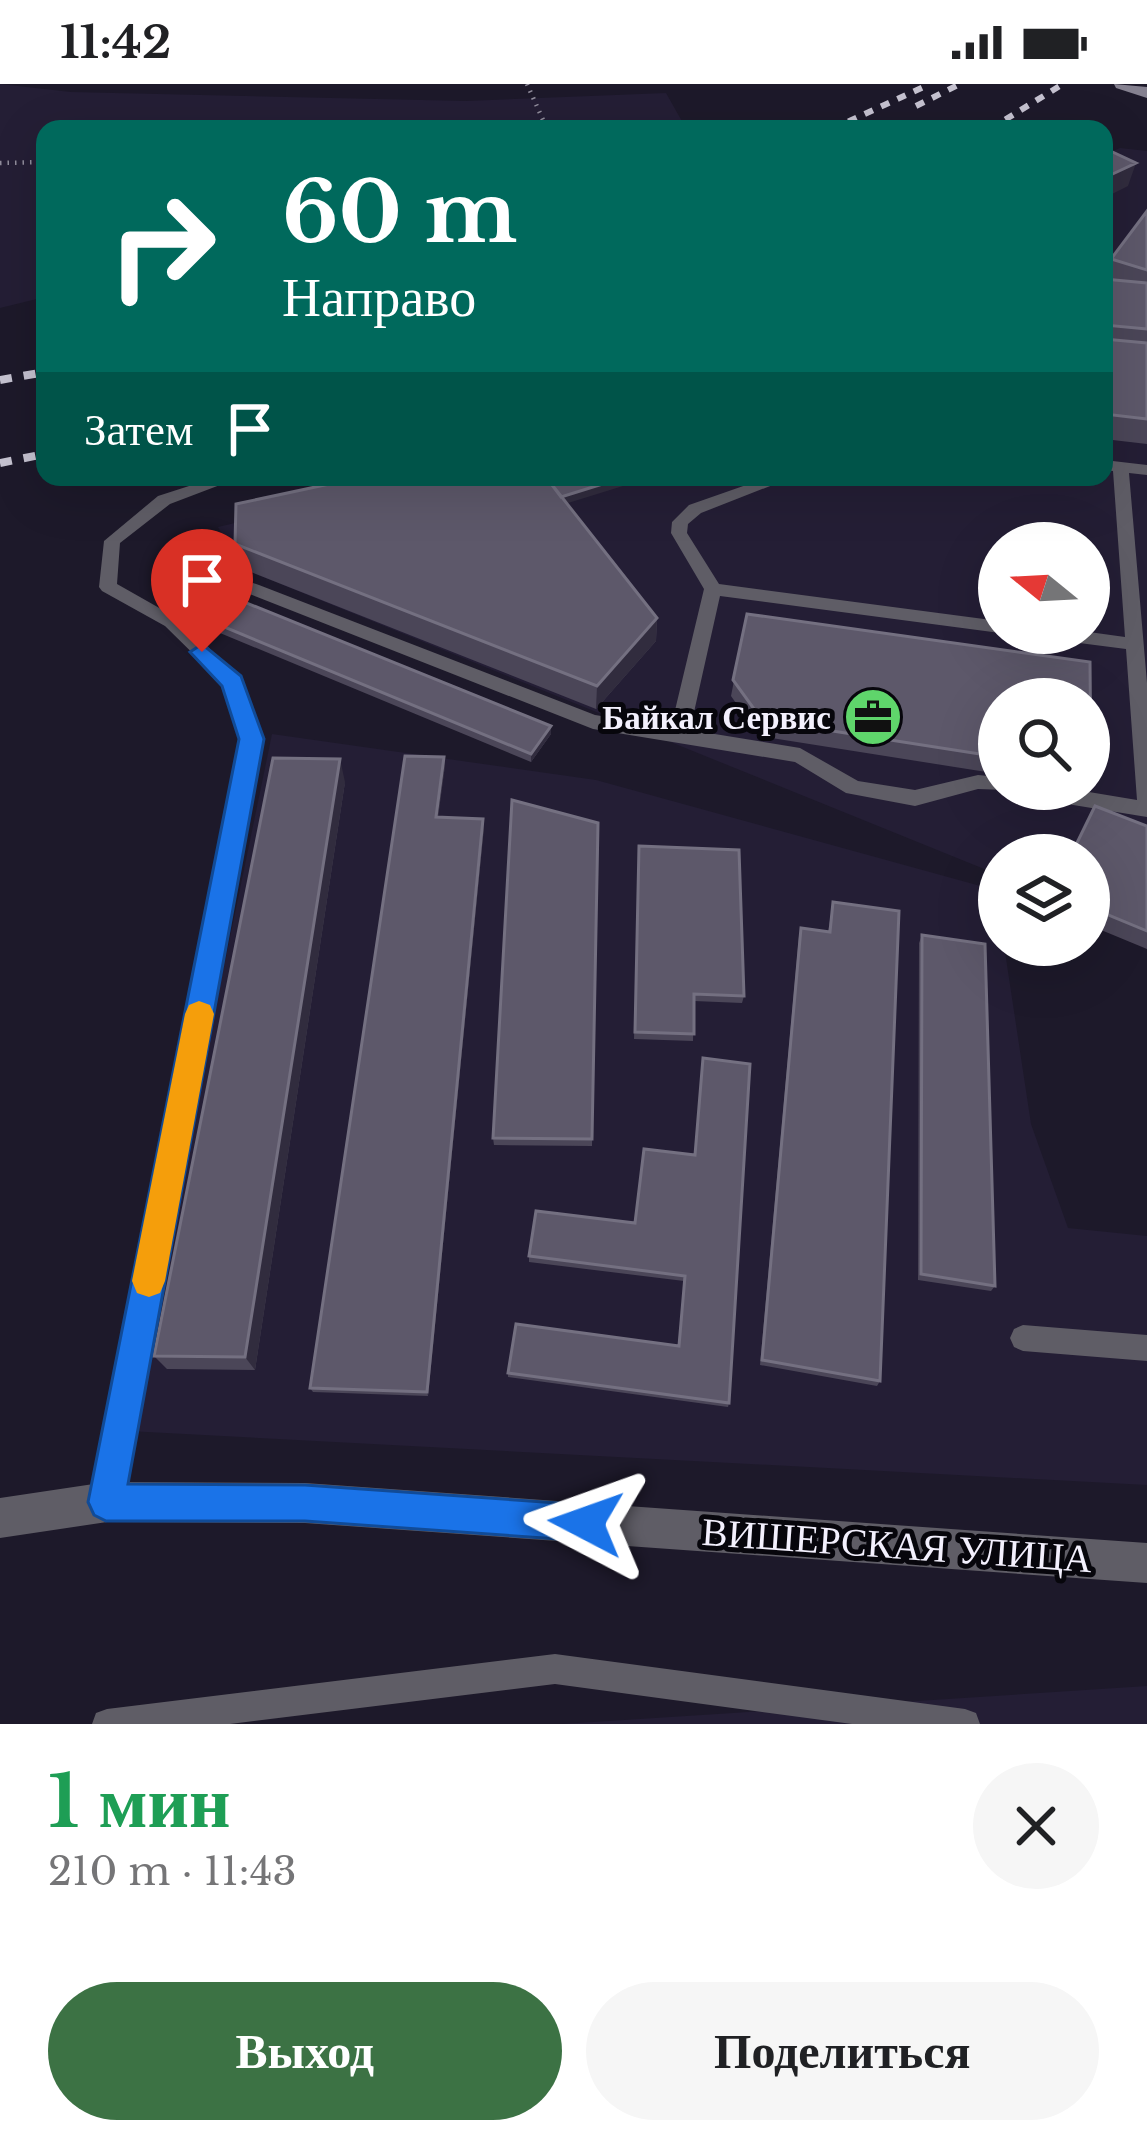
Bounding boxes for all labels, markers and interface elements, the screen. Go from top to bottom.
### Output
text: 11:42 [60,14,171,70]
text: 60 m [282,161,517,265]
icon: right [84,168,240,324]
text: Направо [282,264,476,331]
icon: arrive [217,396,283,462]
text: Затем [84,401,193,457]
north arrow [978,522,1110,654]
map controls [978,522,1110,966]
pin [151,529,253,652]
icon: arrive [169,547,235,613]
button: search [978,678,1110,810]
office icon: Байкал Сервис [842,686,904,748]
place label: Байкал Сервис [602,697,831,738]
button: layers [978,834,1110,966]
position arrow [523,1460,649,1586]
street label: ВИШЕРСКАЯ УЛИЦА [700,1507,1094,1583]
text: 1 мин [48,1757,231,1846]
button: close [973,1763,1099,1889]
text: 210 m · 11:43 [48,1847,297,1896]
button: Выход [48,1982,562,2120]
button: Поделиться [586,1982,1099,2120]

